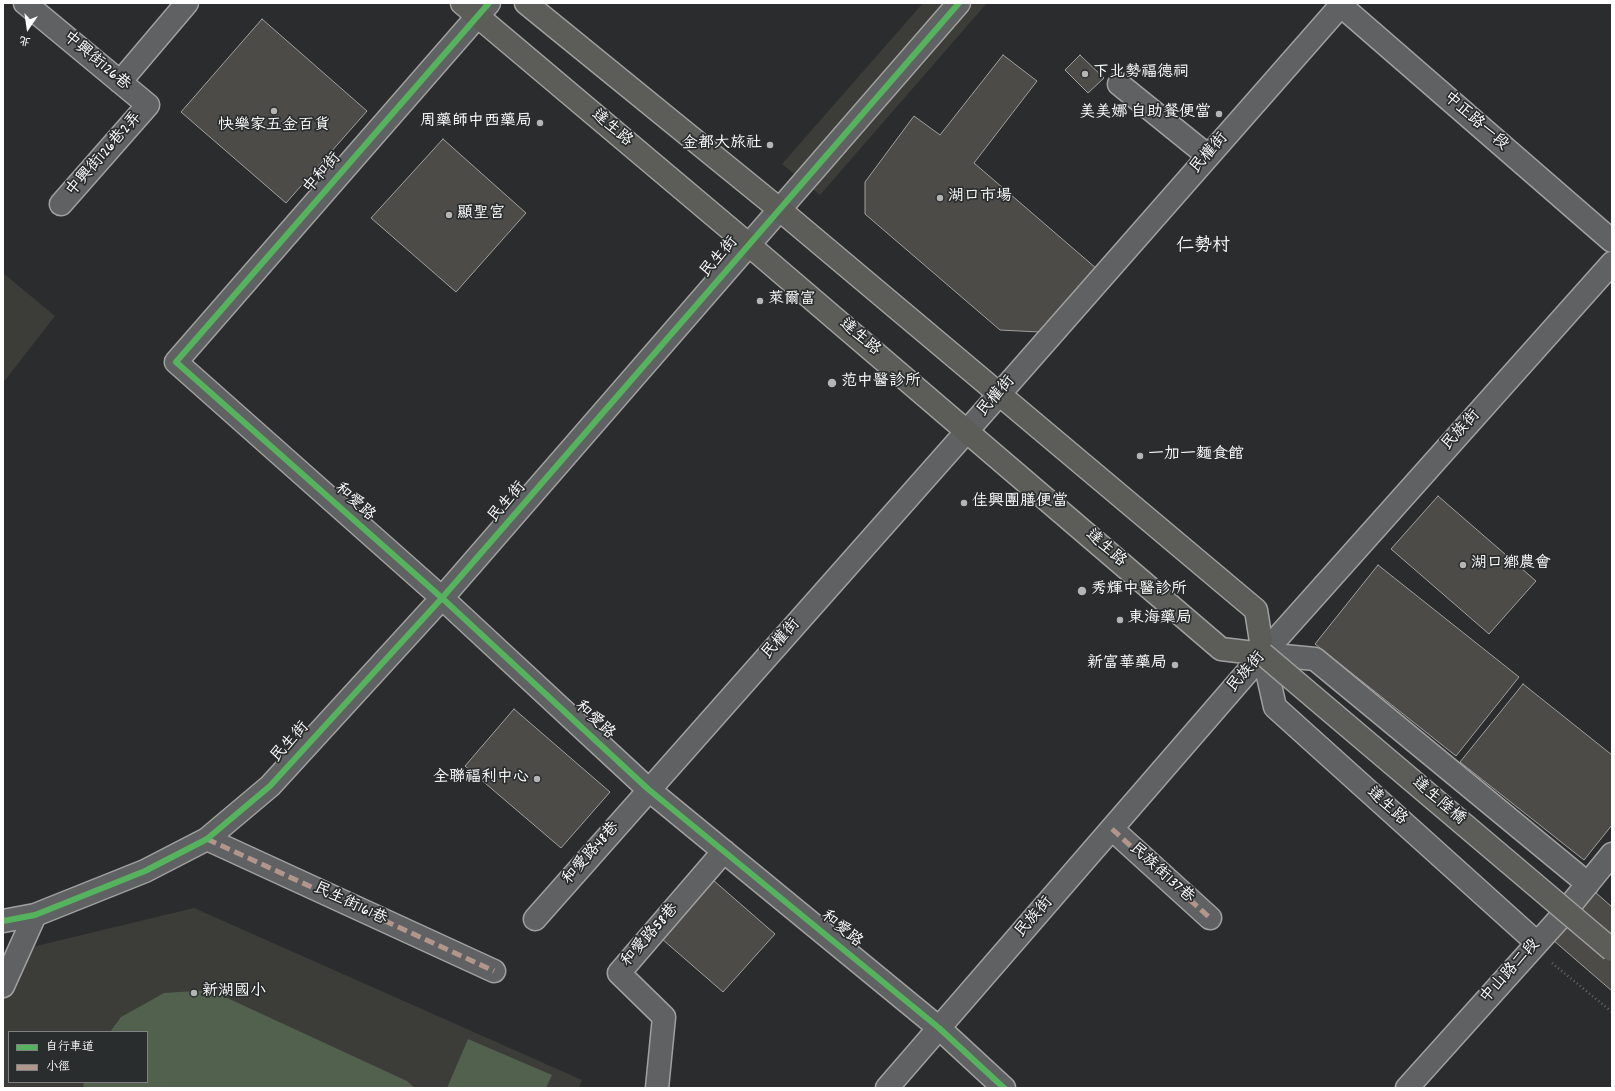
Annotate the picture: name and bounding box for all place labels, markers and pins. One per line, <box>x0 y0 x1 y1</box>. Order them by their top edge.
place label: 下北勢福德祠 <box>1093 64 1189 84</box>
marker: 下北勢福德祠 <box>1080 69 1090 79</box>
place label: 美美娜 自助餐便當 <box>1079 104 1211 124</box>
marker: 快樂家五金百貨 <box>269 106 279 116</box>
marker: 美美娜 自助餐便當 <box>1214 109 1224 119</box>
place label: 周藥師中西藥局 <box>420 113 532 133</box>
place label: 快樂家五金百貨 <box>218 117 330 137</box>
marker: 周藥師中西藥局 <box>535 118 545 128</box>
place label: 金都大旅社 <box>682 135 762 155</box>
marker: 金都大旅社 <box>765 140 775 150</box>
place label: 湖口市場 <box>948 188 1012 208</box>
marker: 湖口市場 <box>935 193 945 203</box>
place label: 顯聖宮 <box>457 205 505 225</box>
marker: 顯聖宮 <box>444 210 454 220</box>
place label: 萊爾富 <box>768 291 816 311</box>
marker: 萊爾富 <box>755 296 765 306</box>
place label: 范中醫診所 <box>841 373 921 393</box>
marker: 范中醫診所 <box>826 377 838 389</box>
place label: 一加一麵食館 <box>1148 446 1244 466</box>
marker: 一加一麵食館 <box>1135 451 1145 461</box>
place label: 佳興團膳便當 <box>972 493 1068 513</box>
marker: 佳興團膳便當 <box>959 498 969 508</box>
place label: 湖口鄉農會 <box>1471 555 1551 575</box>
marker: 湖口鄉農會 <box>1458 560 1468 570</box>
place label: 秀輝中醫診所 <box>1091 581 1187 601</box>
marker: 秀輝中醫診所 <box>1076 585 1088 597</box>
place label: 東海藥局 <box>1128 610 1192 630</box>
marker: 東海藥局 <box>1115 615 1125 625</box>
place label: 新富華藥局 <box>1087 655 1167 675</box>
marker: 新富華藥局 <box>1170 660 1180 670</box>
place label: 全聯福利中心 <box>433 769 529 789</box>
marker: 全聯福利中心 <box>532 774 542 784</box>
place label: 新湖國小 <box>202 983 266 1003</box>
marker: 新湖國小 <box>189 988 199 998</box>

